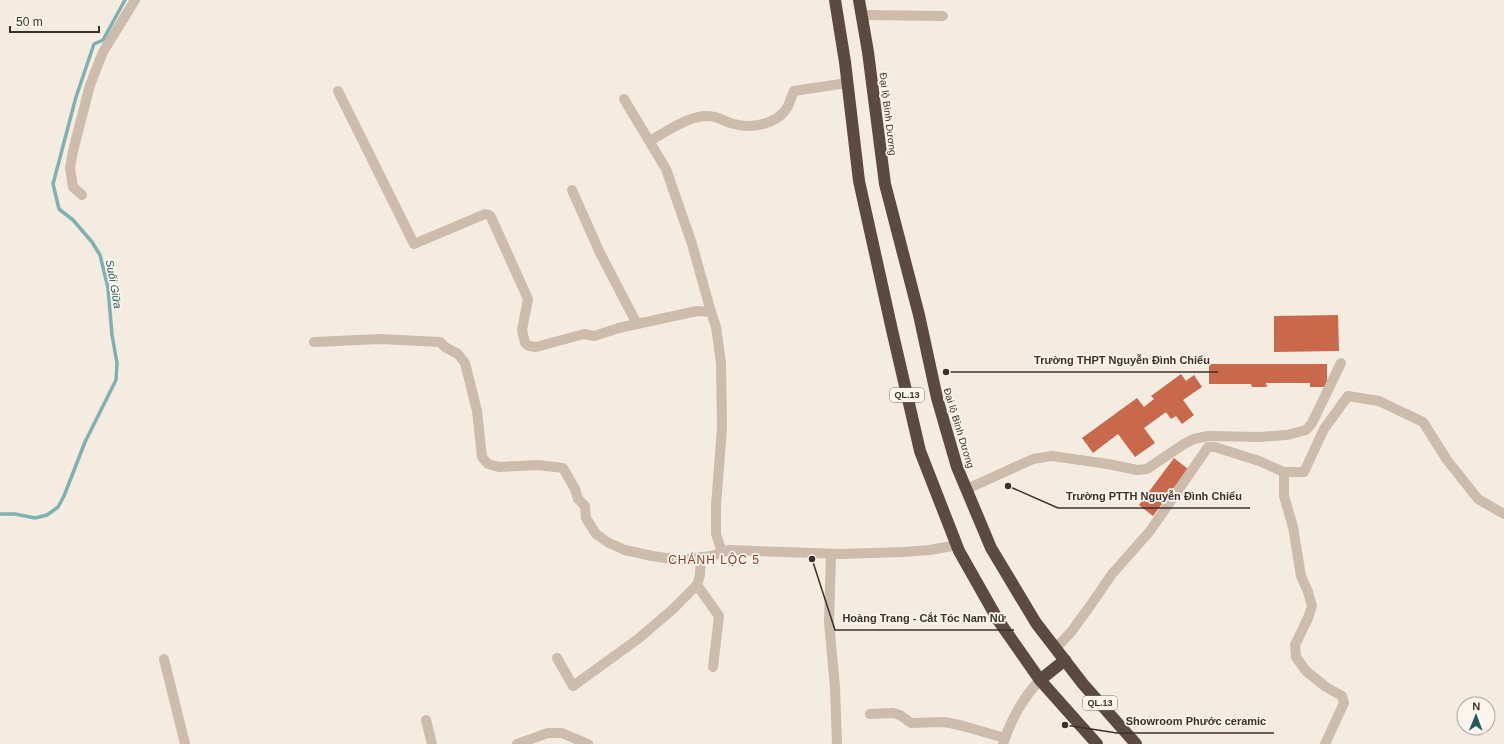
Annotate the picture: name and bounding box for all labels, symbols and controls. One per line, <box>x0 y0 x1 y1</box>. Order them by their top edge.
scale bar <box>10 8 99 34</box>
text: 50 m <box>16 15 43 29</box>
street label: Đại lộ Bình Dương <box>877 72 899 156</box>
water label: Suối Giữa <box>104 259 124 309</box>
callout: Trường THPT Nguyễn Đình Chiểu <box>1026 349 1218 372</box>
text: Trường THPT Nguyễn Đình Chiểu <box>1034 354 1210 366</box>
street label: Đại lộ Bình Dương <box>942 387 976 469</box>
road number: QL.13 <box>890 388 924 402</box>
callout: Trường PTTH Nguyễn Đình Chiểu <box>1058 485 1250 508</box>
text: Trường PTTH Nguyễn Đình Chiểu <box>1066 490 1242 502</box>
district label: CHÁNH LỘC 5 <box>668 552 760 567</box>
callout: Hoàng Trang - Cắt Tóc Nam Nữ <box>835 607 1014 630</box>
text: Hoàng Trang - Cắt Tóc Nam Nữ <box>842 612 1006 624</box>
road number: QL.13 <box>1083 696 1117 710</box>
north arrow <box>1456 696 1496 736</box>
text: N <box>1472 700 1480 712</box>
callout: Showroom Phước ceramic <box>1117 710 1274 733</box>
text: Showroom Phước ceramic <box>1126 715 1266 727</box>

